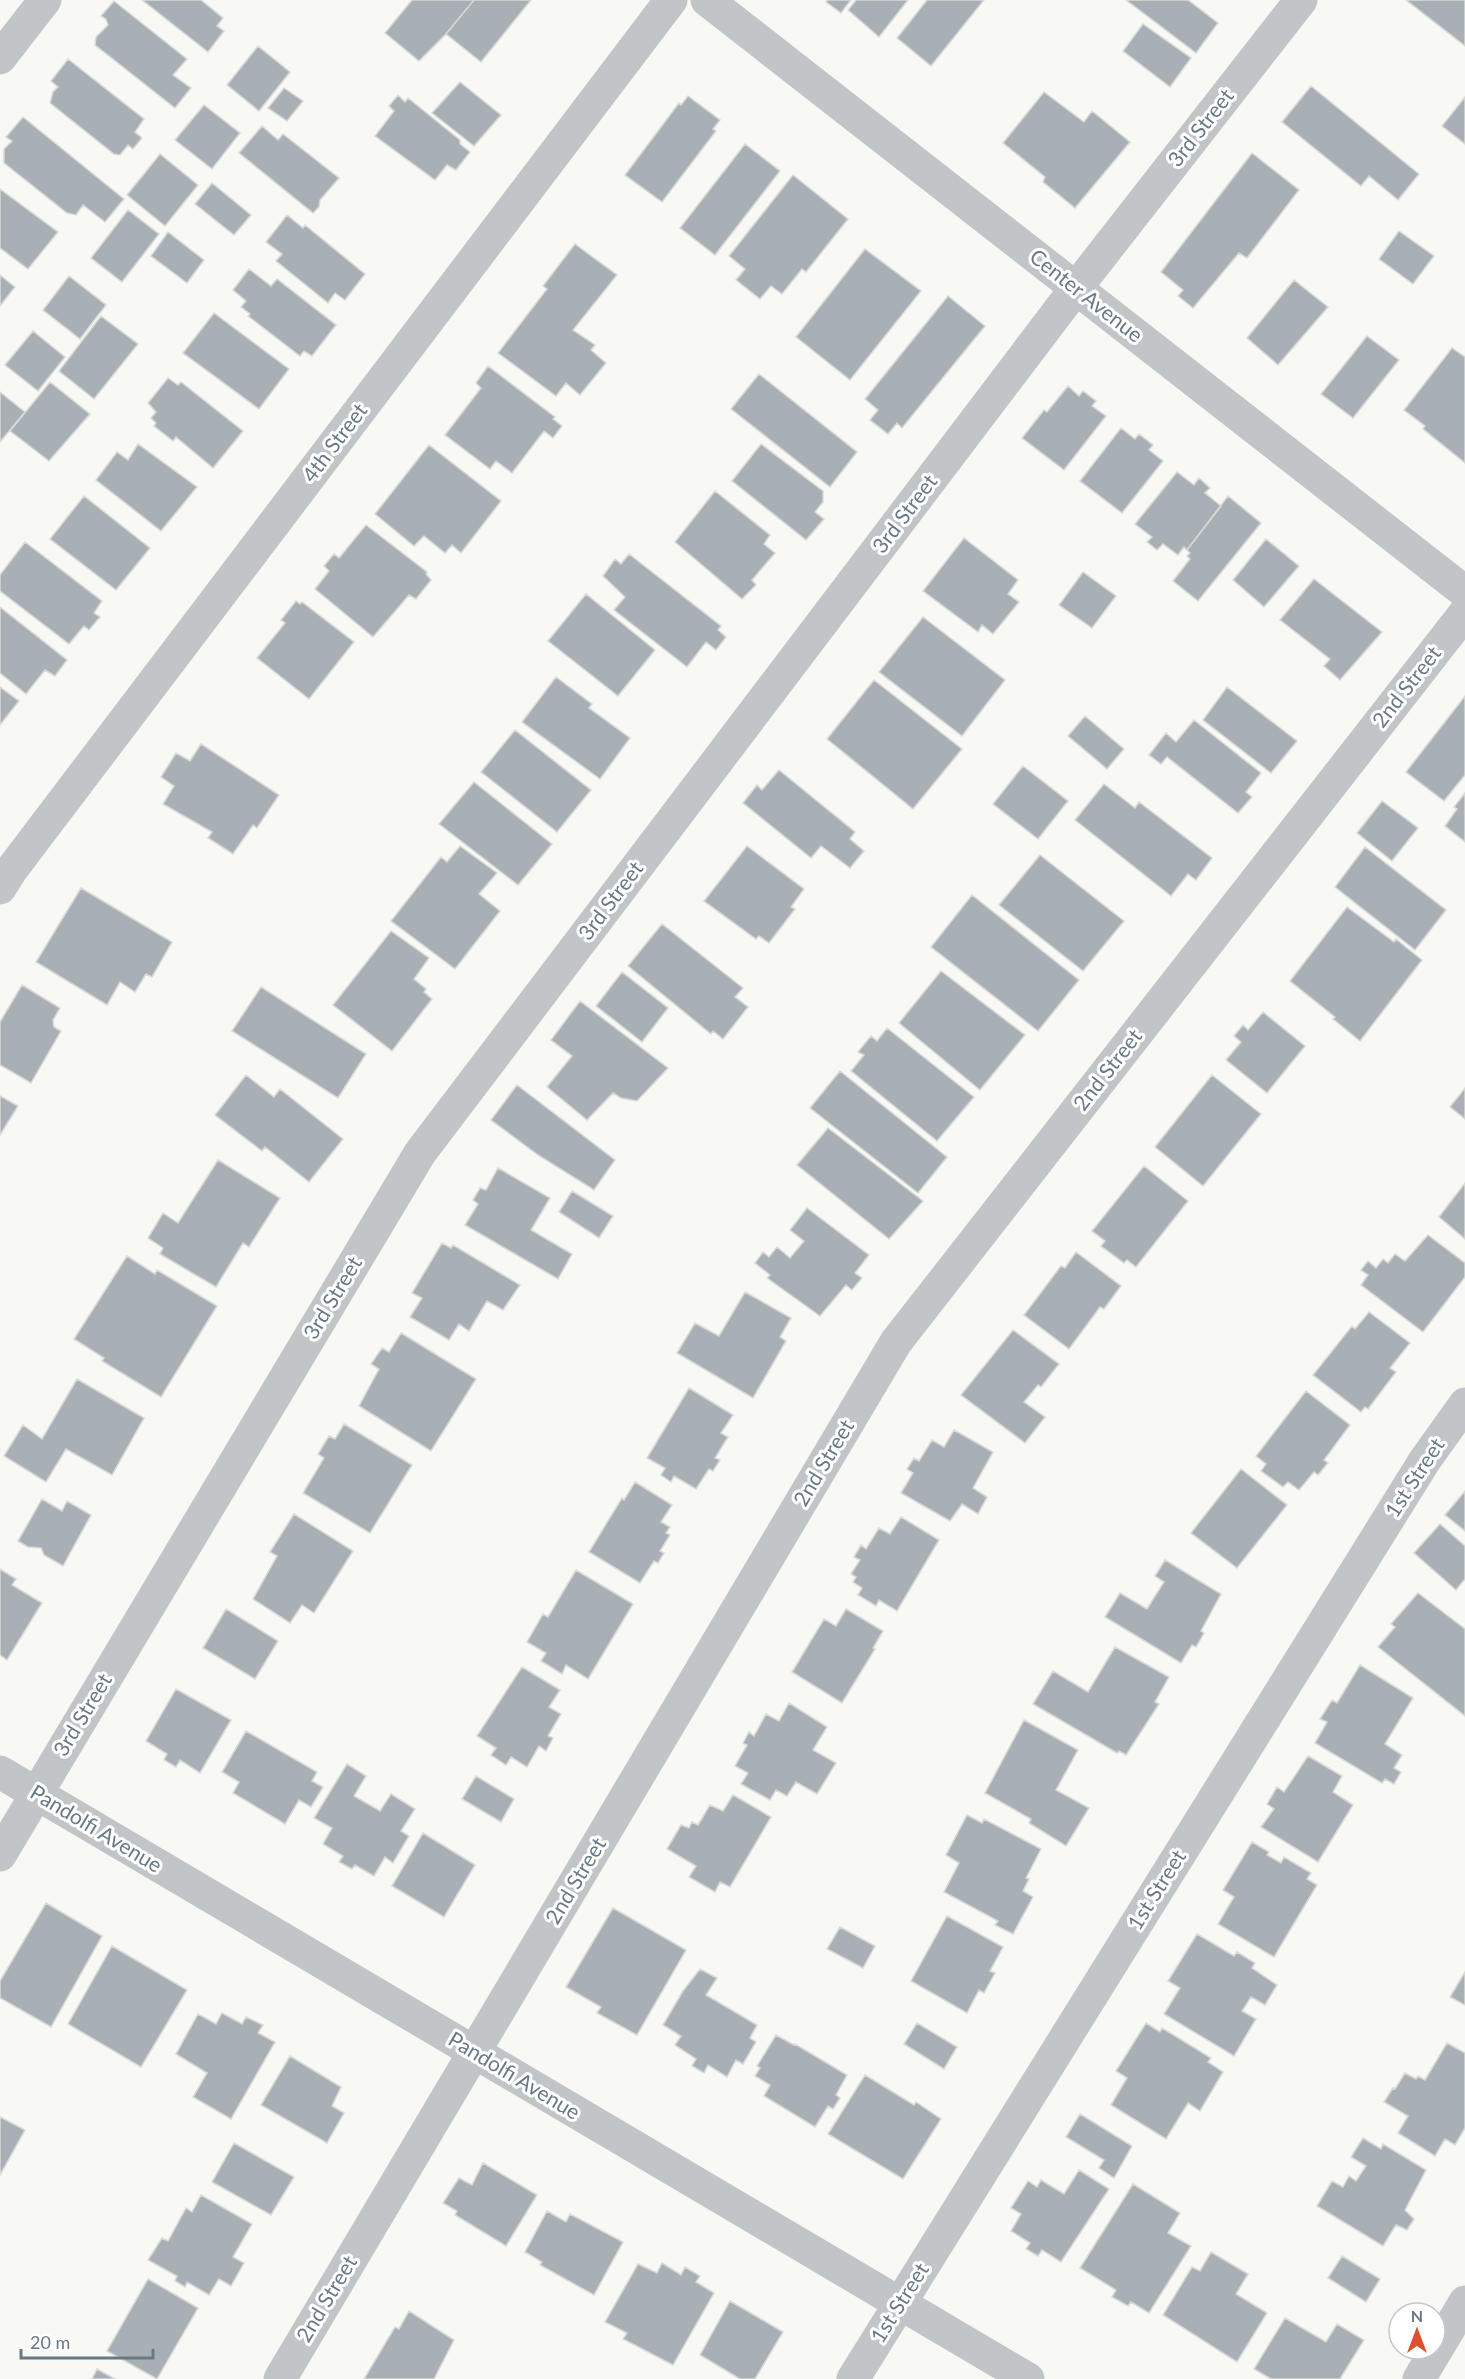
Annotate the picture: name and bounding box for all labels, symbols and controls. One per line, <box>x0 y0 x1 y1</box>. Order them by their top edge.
street label: 3rd Street <box>1162 83 1238 171</box>
street label: Center Avenue <box>1025 243 1148 347</box>
street label: 4th Street <box>296 397 372 486</box>
street label: 3rd Street <box>866 469 942 557</box>
street label: 2nd Street <box>1366 640 1446 732</box>
street label: 3rd Street <box>572 856 648 944</box>
street label: 2nd Street <box>1067 1023 1147 1115</box>
street label: 3rd Street <box>297 1251 366 1343</box>
street label: 2nd Street <box>787 1414 858 1510</box>
street label: 1st Street <box>1379 1432 1449 1522</box>
street label: 3rd Street <box>47 1668 116 1760</box>
street label: Pandolfi Avenue <box>26 1779 167 1877</box>
street label: 2nd Street <box>539 1832 610 1928</box>
street label: 1st Street <box>1121 1844 1190 1934</box>
street label: Pandolfi Avenue <box>444 2026 585 2124</box>
street label: 2nd Street <box>290 2250 361 2346</box>
street label: 1st Street <box>864 2257 933 2347</box>
north arrow <box>1387 2301 1447 2361</box>
text: N <box>1411 2306 1423 2325</box>
scale bar <box>21 2322 153 2360</box>
text: 20 m <box>30 2331 70 2353</box>

